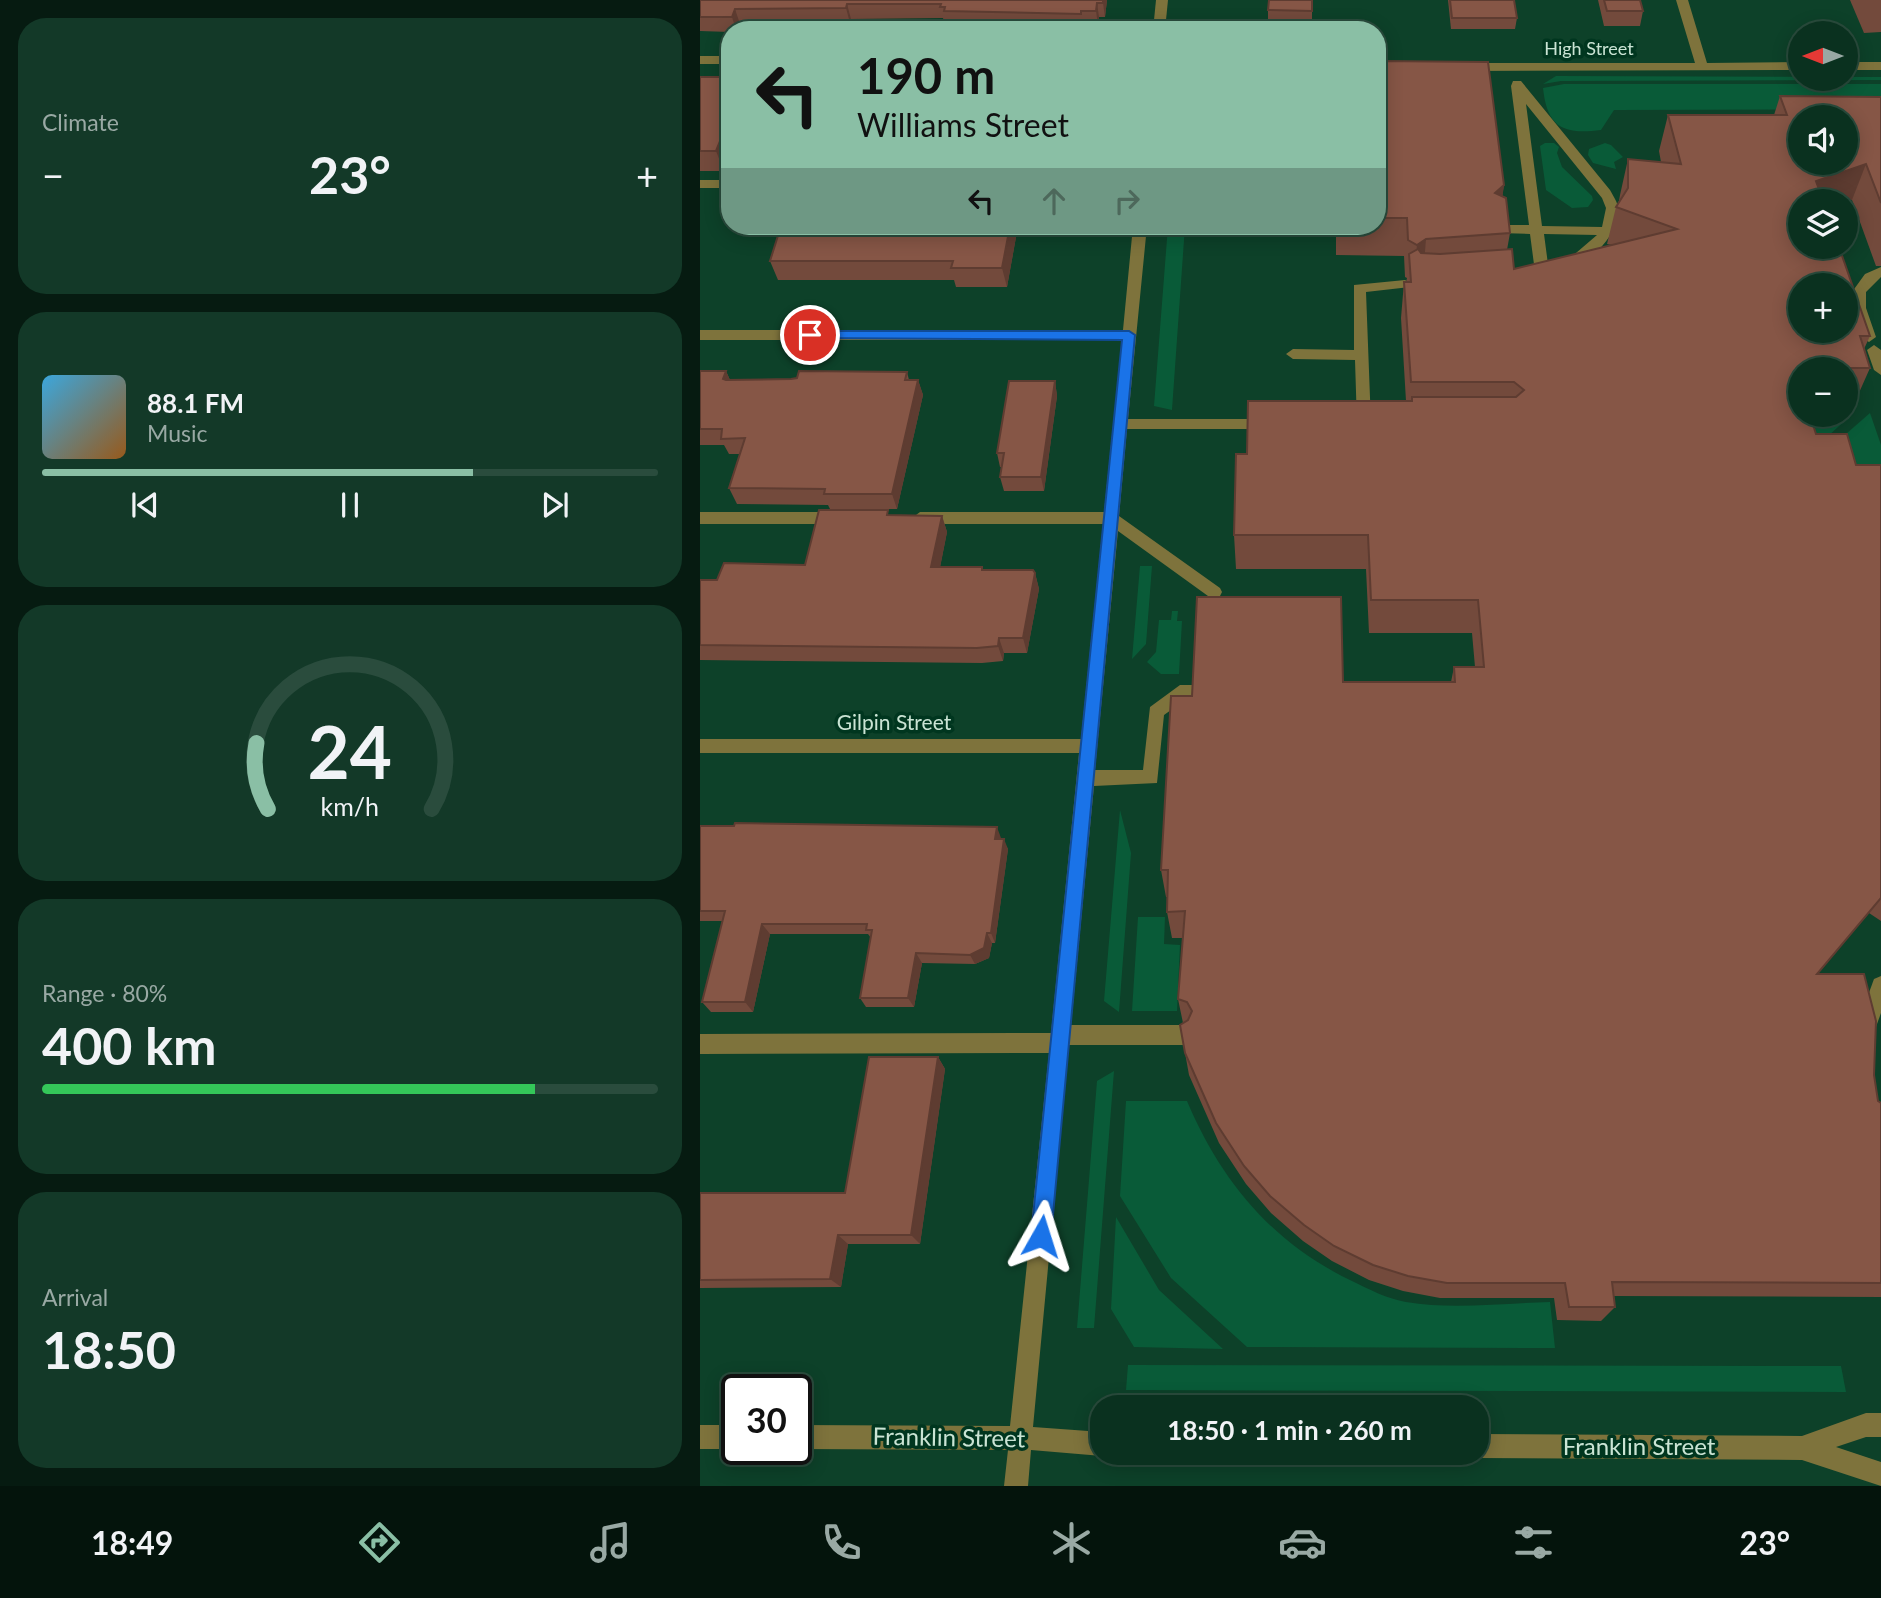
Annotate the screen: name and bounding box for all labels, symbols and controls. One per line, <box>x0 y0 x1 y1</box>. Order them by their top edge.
north arrow <box>1788 21 1858 91</box>
map controls <box>1788 21 1858 427</box>
street label: High Street <box>1544 37 1634 59</box>
text: 190 m <box>857 46 995 104</box>
icon: left <box>742 49 833 140</box>
text: Williams Street <box>857 105 1069 144</box>
button: sound <box>1788 105 1858 175</box>
text: Climate <box>42 108 119 136</box>
text: 23° <box>309 143 391 205</box>
text: − <box>42 152 64 198</box>
text: + <box>636 152 658 198</box>
icon: left <box>962 182 1000 220</box>
icon: ahead <box>1035 182 1073 220</box>
icon: right <box>1108 182 1146 220</box>
button: layers <box>1788 189 1858 259</box>
button: + <box>1788 273 1858 343</box>
pin <box>780 305 840 365</box>
icon: arrive <box>791 316 829 354</box>
button: − <box>1788 357 1858 427</box>
text: 88.1 FM <box>147 387 244 419</box>
text: Music <box>147 419 207 447</box>
icon: previous <box>126 486 164 524</box>
icon: pause <box>331 486 369 524</box>
icon: next <box>536 486 574 524</box>
text: 24 <box>308 707 392 795</box>
street label: Gilpin Street <box>837 709 952 734</box>
text: km/h <box>321 791 379 821</box>
text: Range · 80% <box>42 979 167 1007</box>
text: 400 km <box>42 1014 216 1076</box>
position arrow <box>1004 1199 1078 1273</box>
text: Arrival <box>42 1283 108 1311</box>
text: 18:50 <box>42 1318 176 1380</box>
speed limit sign: 30 <box>721 1374 812 1465</box>
text: 18:50 · 1 min · 260 m <box>1167 1414 1412 1446</box>
street label: Franklin Street <box>872 1421 1026 1452</box>
street label: Franklin Street <box>1563 1431 1716 1460</box>
icon: directions <box>355 1518 404 1567</box>
icon: music <box>586 1518 635 1567</box>
icon: phone <box>817 1518 866 1567</box>
icon: climate <box>1047 1518 1096 1567</box>
icon: car <box>1278 1518 1327 1567</box>
icon: filters <box>1509 1518 1558 1567</box>
text: 18:49 <box>91 1523 173 1562</box>
text: 23° <box>1740 1523 1790 1562</box>

